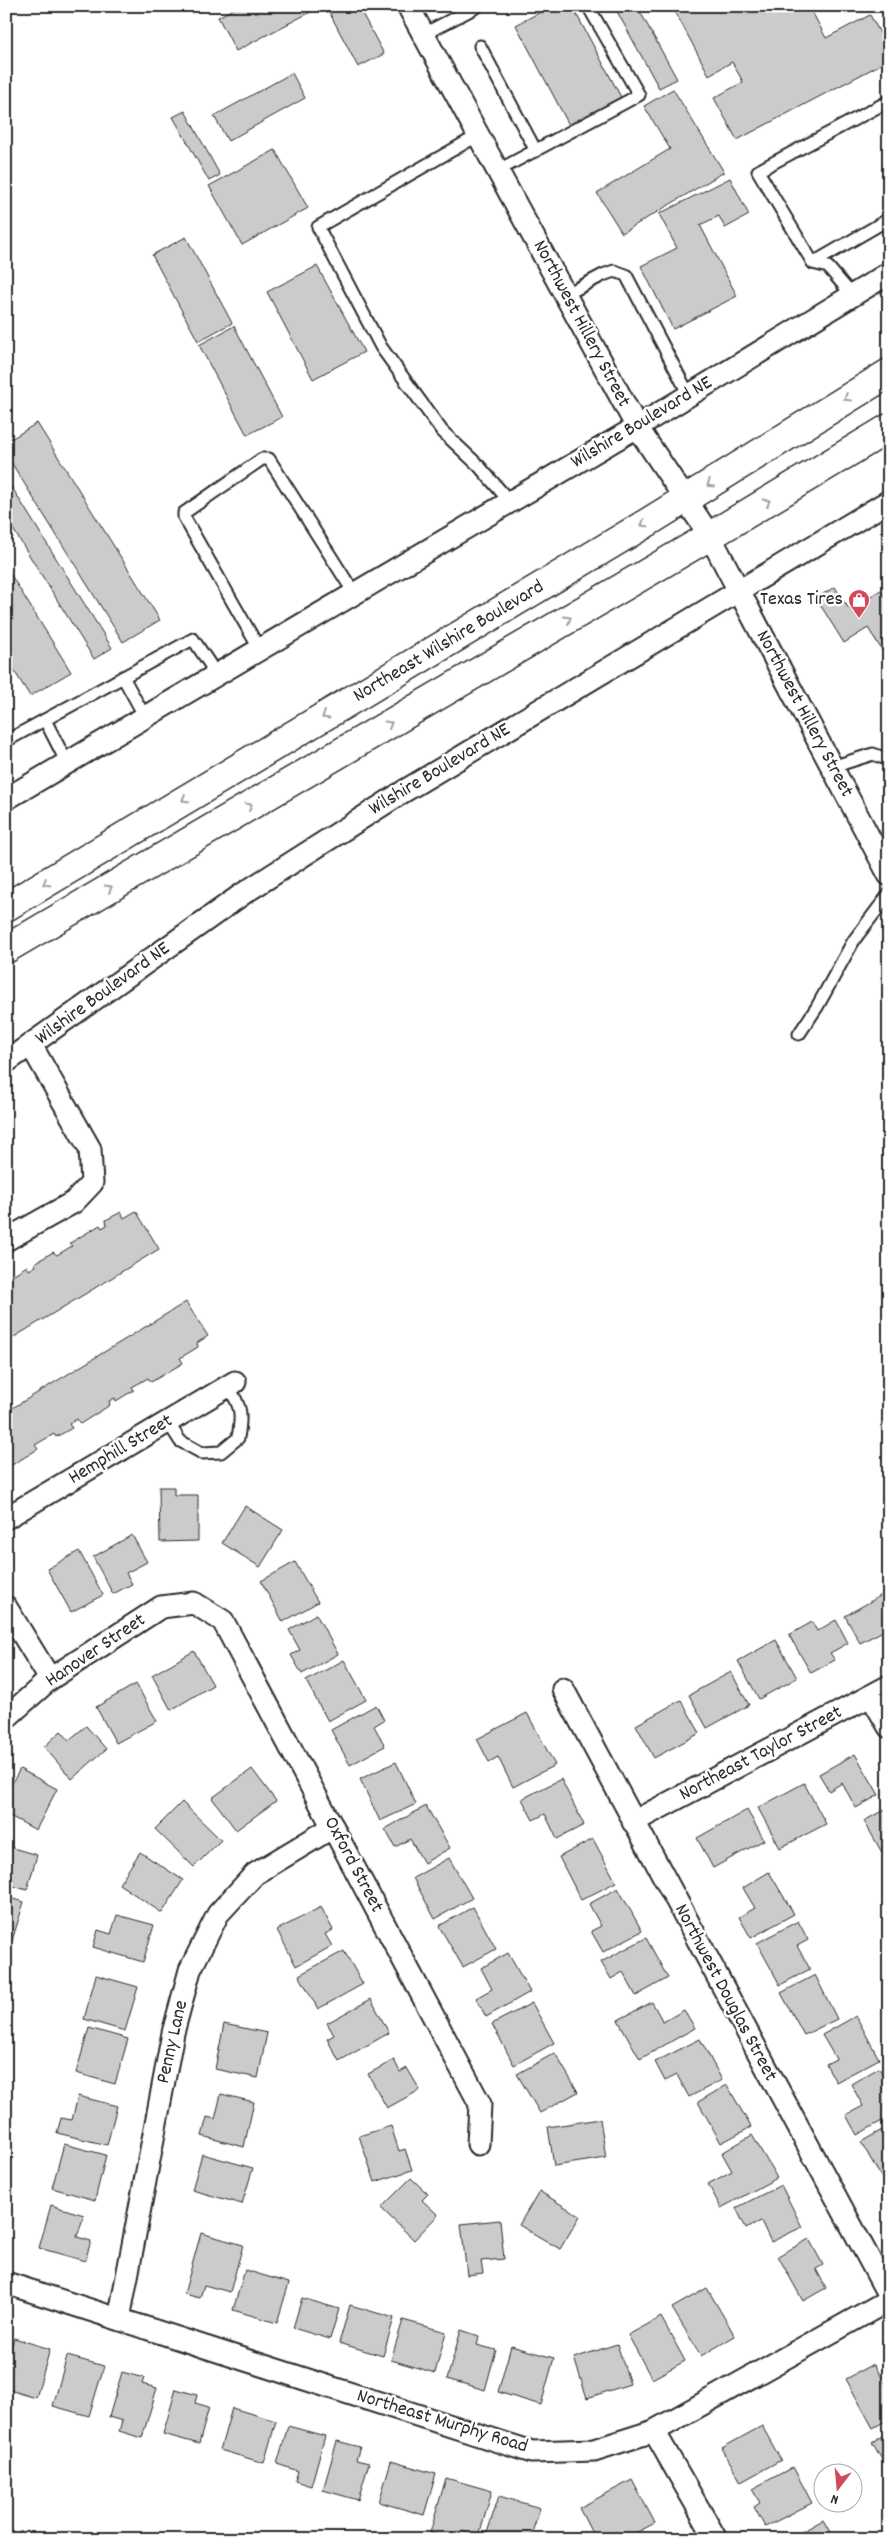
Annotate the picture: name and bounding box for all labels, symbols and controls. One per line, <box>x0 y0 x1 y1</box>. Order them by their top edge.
street label: Northwest Hillery Street <box>525 235 637 413</box>
street label: Wilshire Boulevard NE <box>566 370 718 476</box>
one-way arrow <box>844 392 853 402</box>
one-way arrow <box>706 478 715 488</box>
one-way arrow <box>762 498 771 508</box>
one-way arrow <box>641 518 650 528</box>
street label: Northeast Wilshire Boulevard <box>348 574 550 710</box>
place label: Texas Tires <box>760 586 843 614</box>
shop icon: Texas Tires <box>847 588 871 619</box>
one-way arrow <box>563 616 572 626</box>
street label: Northwest Hillery Street <box>748 625 860 803</box>
one-way arrow <box>321 709 330 719</box>
street label: Wilshire Boulevard NE <box>364 717 516 823</box>
one-way arrow <box>384 721 393 731</box>
one-way arrow <box>182 793 191 803</box>
one-way arrow <box>243 803 252 813</box>
one-way arrow <box>42 876 51 886</box>
one-way arrow <box>103 885 112 895</box>
street label: Wilshire Boulevard NE <box>30 935 176 1053</box>
street label: Hemphill Street <box>63 1408 179 1492</box>
street label: Hanover Street <box>40 1607 152 1695</box>
street label: Northeast Taylor Street <box>674 1699 848 1809</box>
street label: Oxford Street <box>316 1812 390 1918</box>
street label: Northwest Douglas Street <box>666 1899 784 2087</box>
street label: Penny Lane <box>150 1997 196 2086</box>
street label: Northeast Murphy Road <box>353 2383 531 2461</box>
north arrow <box>812 2462 862 2512</box>
text: N <box>829 2488 841 2509</box>

